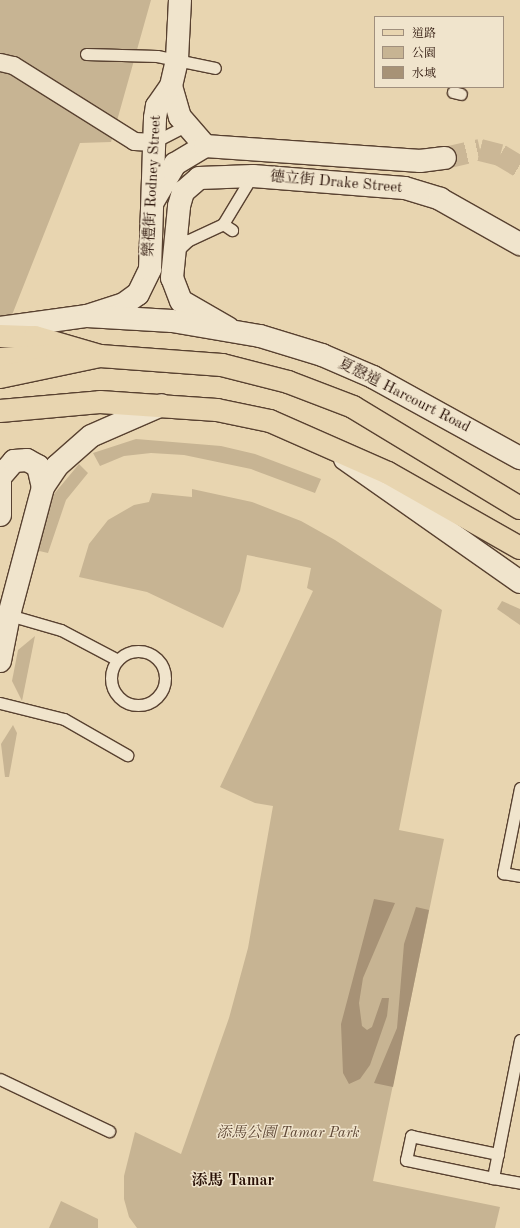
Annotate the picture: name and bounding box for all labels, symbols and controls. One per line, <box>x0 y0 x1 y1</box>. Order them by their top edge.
legend <box>374 16 504 88</box>
text: 道路 <box>412 28 436 40</box>
text: 公園 <box>412 48 436 60</box>
text: 水域 <box>412 68 436 80</box>
street label: 樂禮街 Rodney Street <box>140 115 166 257</box>
street label: 德立街 Drake Street <box>269 168 403 198</box>
street label: 夏慤道 Harcourt Road <box>335 355 473 437</box>
park label: 添馬公園 Tamar Park <box>216 1125 360 1143</box>
district label: 添馬 Tamar <box>191 1171 275 1191</box>

